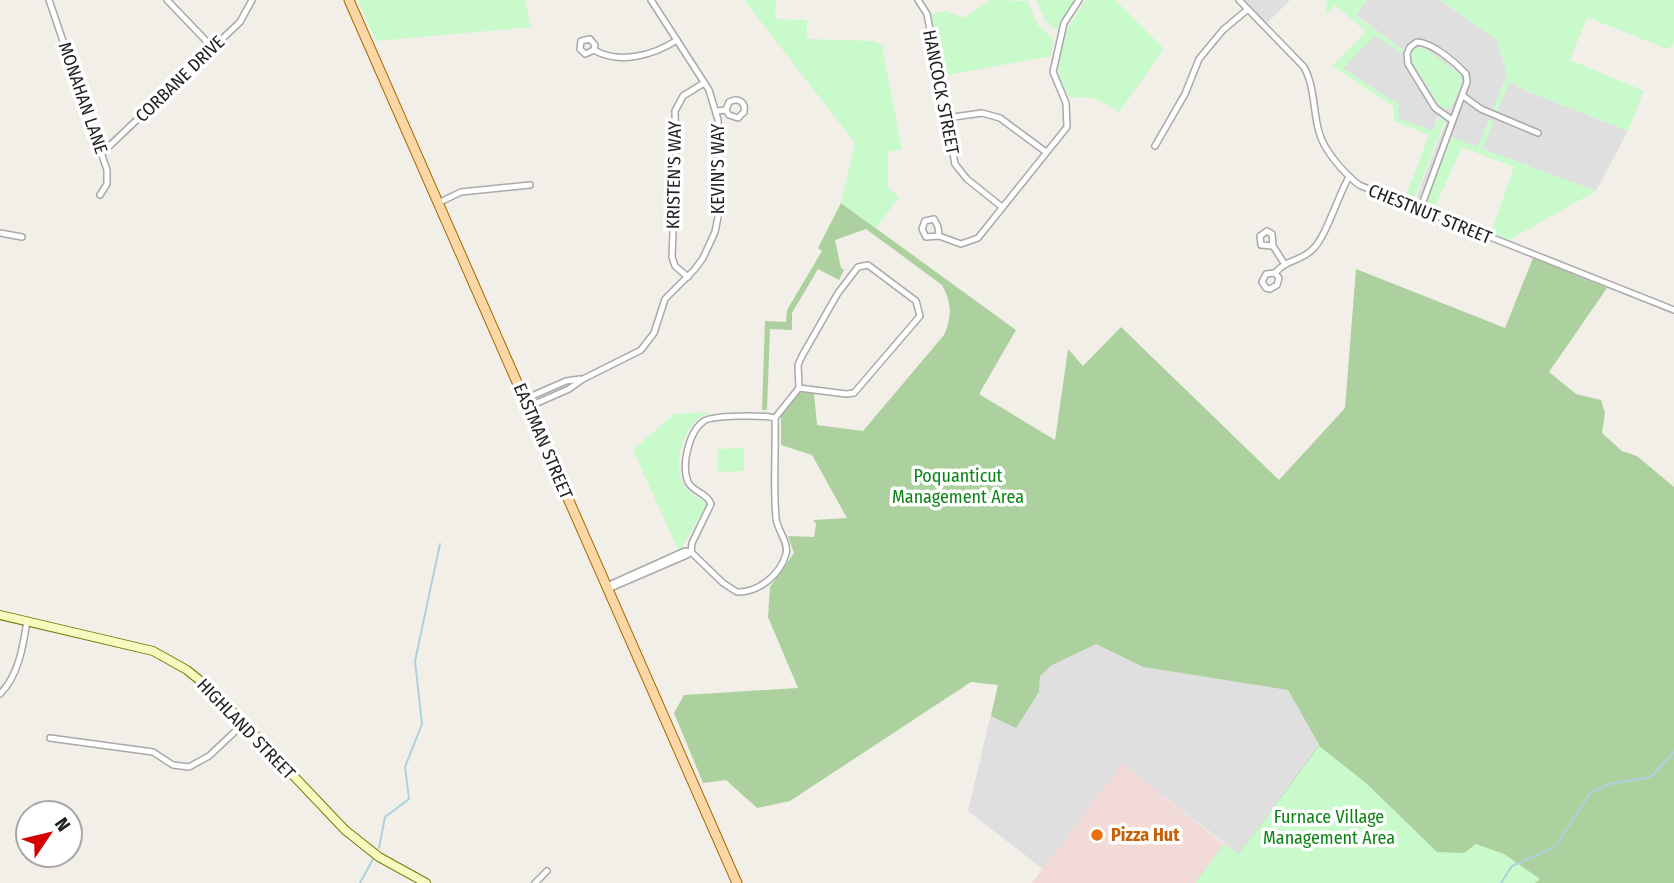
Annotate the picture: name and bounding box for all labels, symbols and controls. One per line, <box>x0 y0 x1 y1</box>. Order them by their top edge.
street label: HANCOCK STREET <box>918 28 964 157</box>
street label: CORBANE DRIVE <box>131 31 229 127</box>
street label: MONAHAN LANE <box>54 39 112 157</box>
street label: KRISTEN'S WAY <box>662 121 686 229</box>
street label: KEVIN'S WAY <box>707 124 729 214</box>
street label: CHESTNUT STREET <box>1365 179 1496 249</box>
street label: EASTMAN STREET <box>509 380 578 503</box>
park label: Poquanticut Management Area <box>892 465 1024 508</box>
street label: HIGHLAND STREET <box>192 674 300 785</box>
north arrow <box>14 799 84 869</box>
park label: Furnace Village Management Area <box>1263 806 1395 849</box>
text: N <box>50 813 75 836</box>
place label: Pizza Hut <box>1111 824 1180 846</box>
marker: Pizza Hut <box>1089 827 1105 843</box>

